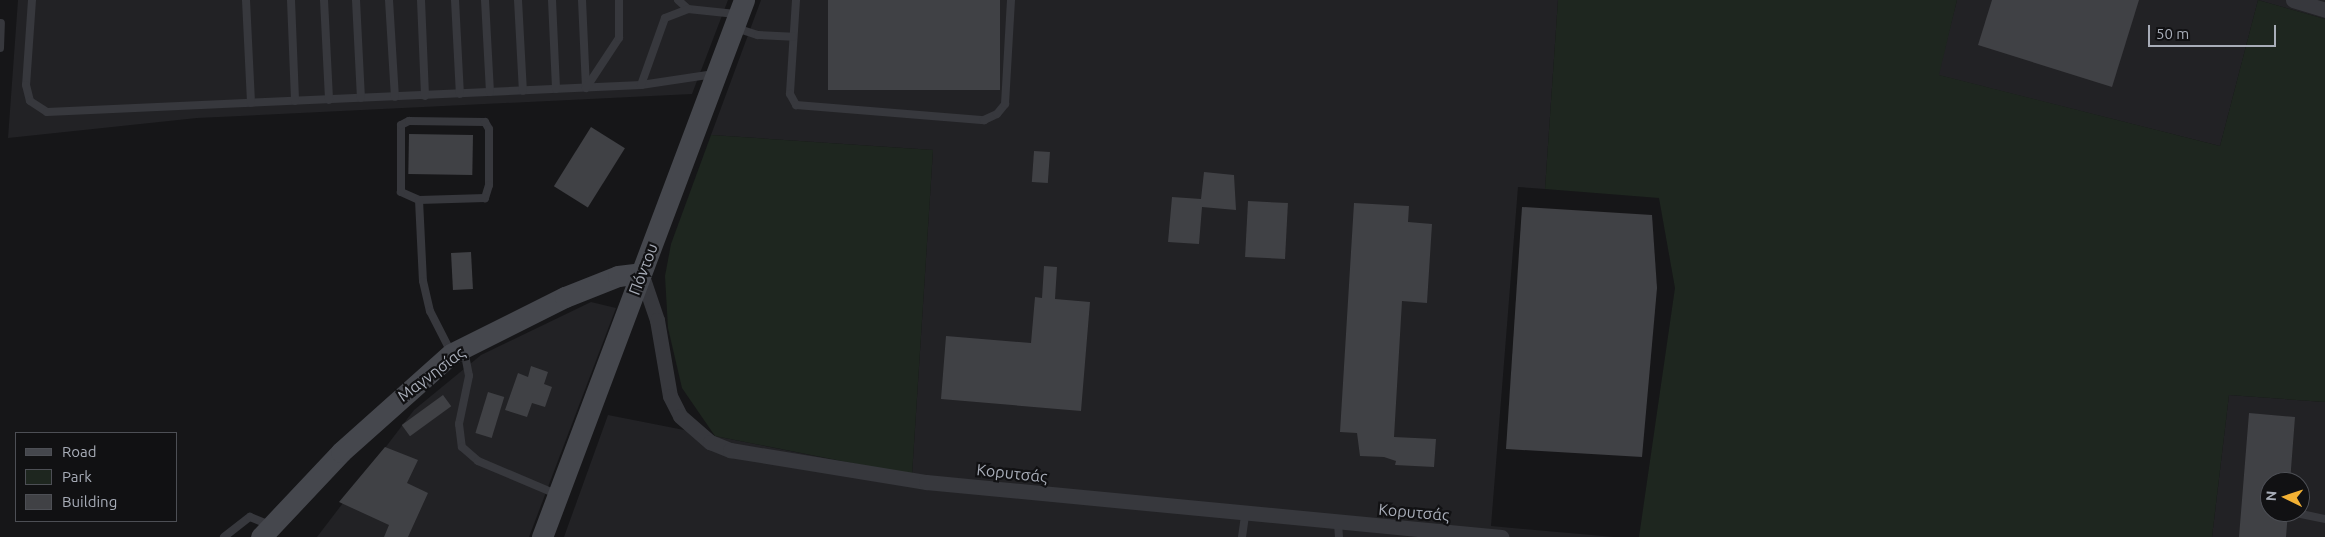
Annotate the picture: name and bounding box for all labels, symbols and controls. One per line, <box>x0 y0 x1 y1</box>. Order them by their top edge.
scale bar <box>2150 15 2278 47</box>
text: 50 m <box>2156 25 2189 42</box>
street label: Πόντου <box>624 240 662 298</box>
street label: Μαγνησίας <box>394 343 468 405</box>
legend <box>15 432 178 522</box>
text: Road <box>62 443 97 460</box>
street label: Κορυτσάς <box>976 460 1048 486</box>
text: Park <box>62 468 92 485</box>
north arrow <box>2260 472 2310 522</box>
text: N <box>2263 490 2279 502</box>
text: Building <box>62 493 117 510</box>
street label: Κορυτσάς <box>1378 499 1450 525</box>

